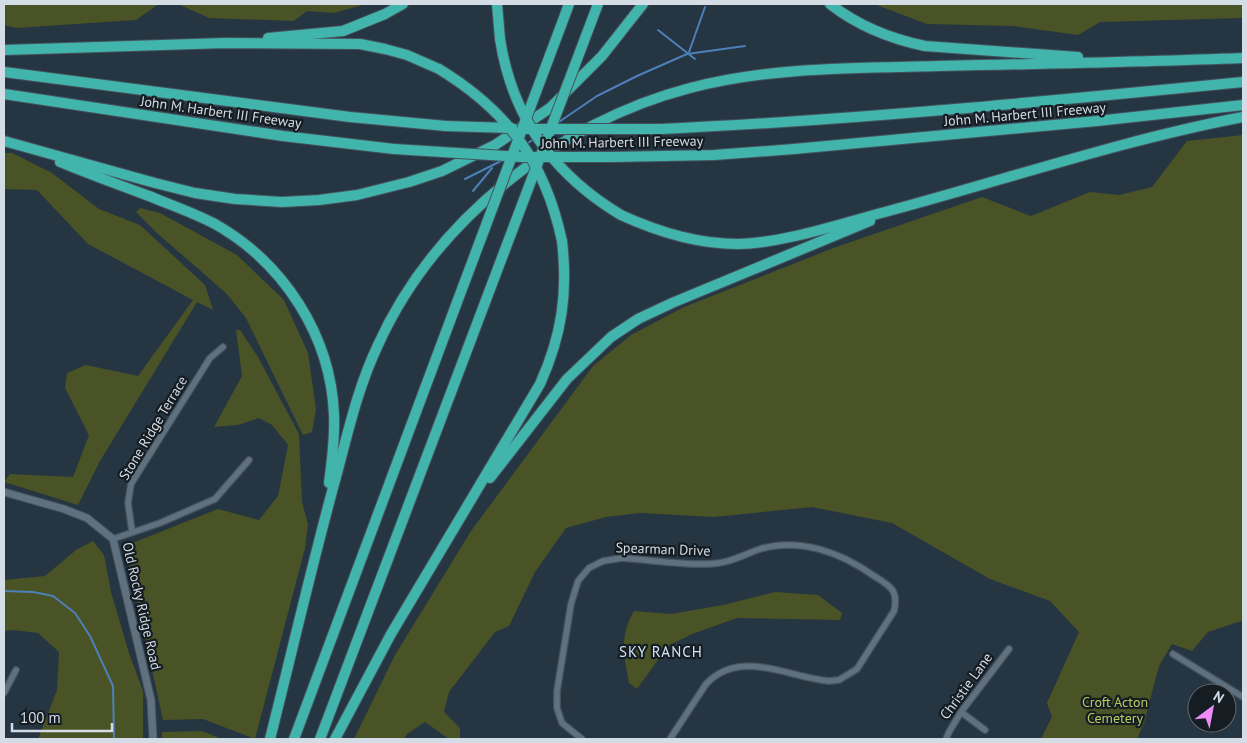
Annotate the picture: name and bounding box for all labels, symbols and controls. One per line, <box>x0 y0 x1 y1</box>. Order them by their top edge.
street label: John M. Harbert III Freeway <box>138 92 303 132</box>
street label: John M. Harbert III Freeway <box>942 98 1107 130</box>
street label: John M. Harbert III Freeway <box>540 132 704 152</box>
street label: Stone Ridge Terrace <box>115 373 191 483</box>
street label: Spearman Drive <box>615 538 711 560</box>
street label: Old Rocky Ridge Road <box>119 540 165 672</box>
district label: SKY RANCH <box>619 642 703 661</box>
street label: Christie Lane <box>936 649 996 723</box>
north arrow <box>1187 683 1237 733</box>
text: N <box>1210 687 1228 707</box>
park label: Croft Acton Cemetery <box>1082 693 1148 727</box>
scale bar <box>12 700 112 732</box>
text: 100 m <box>20 708 61 727</box>

